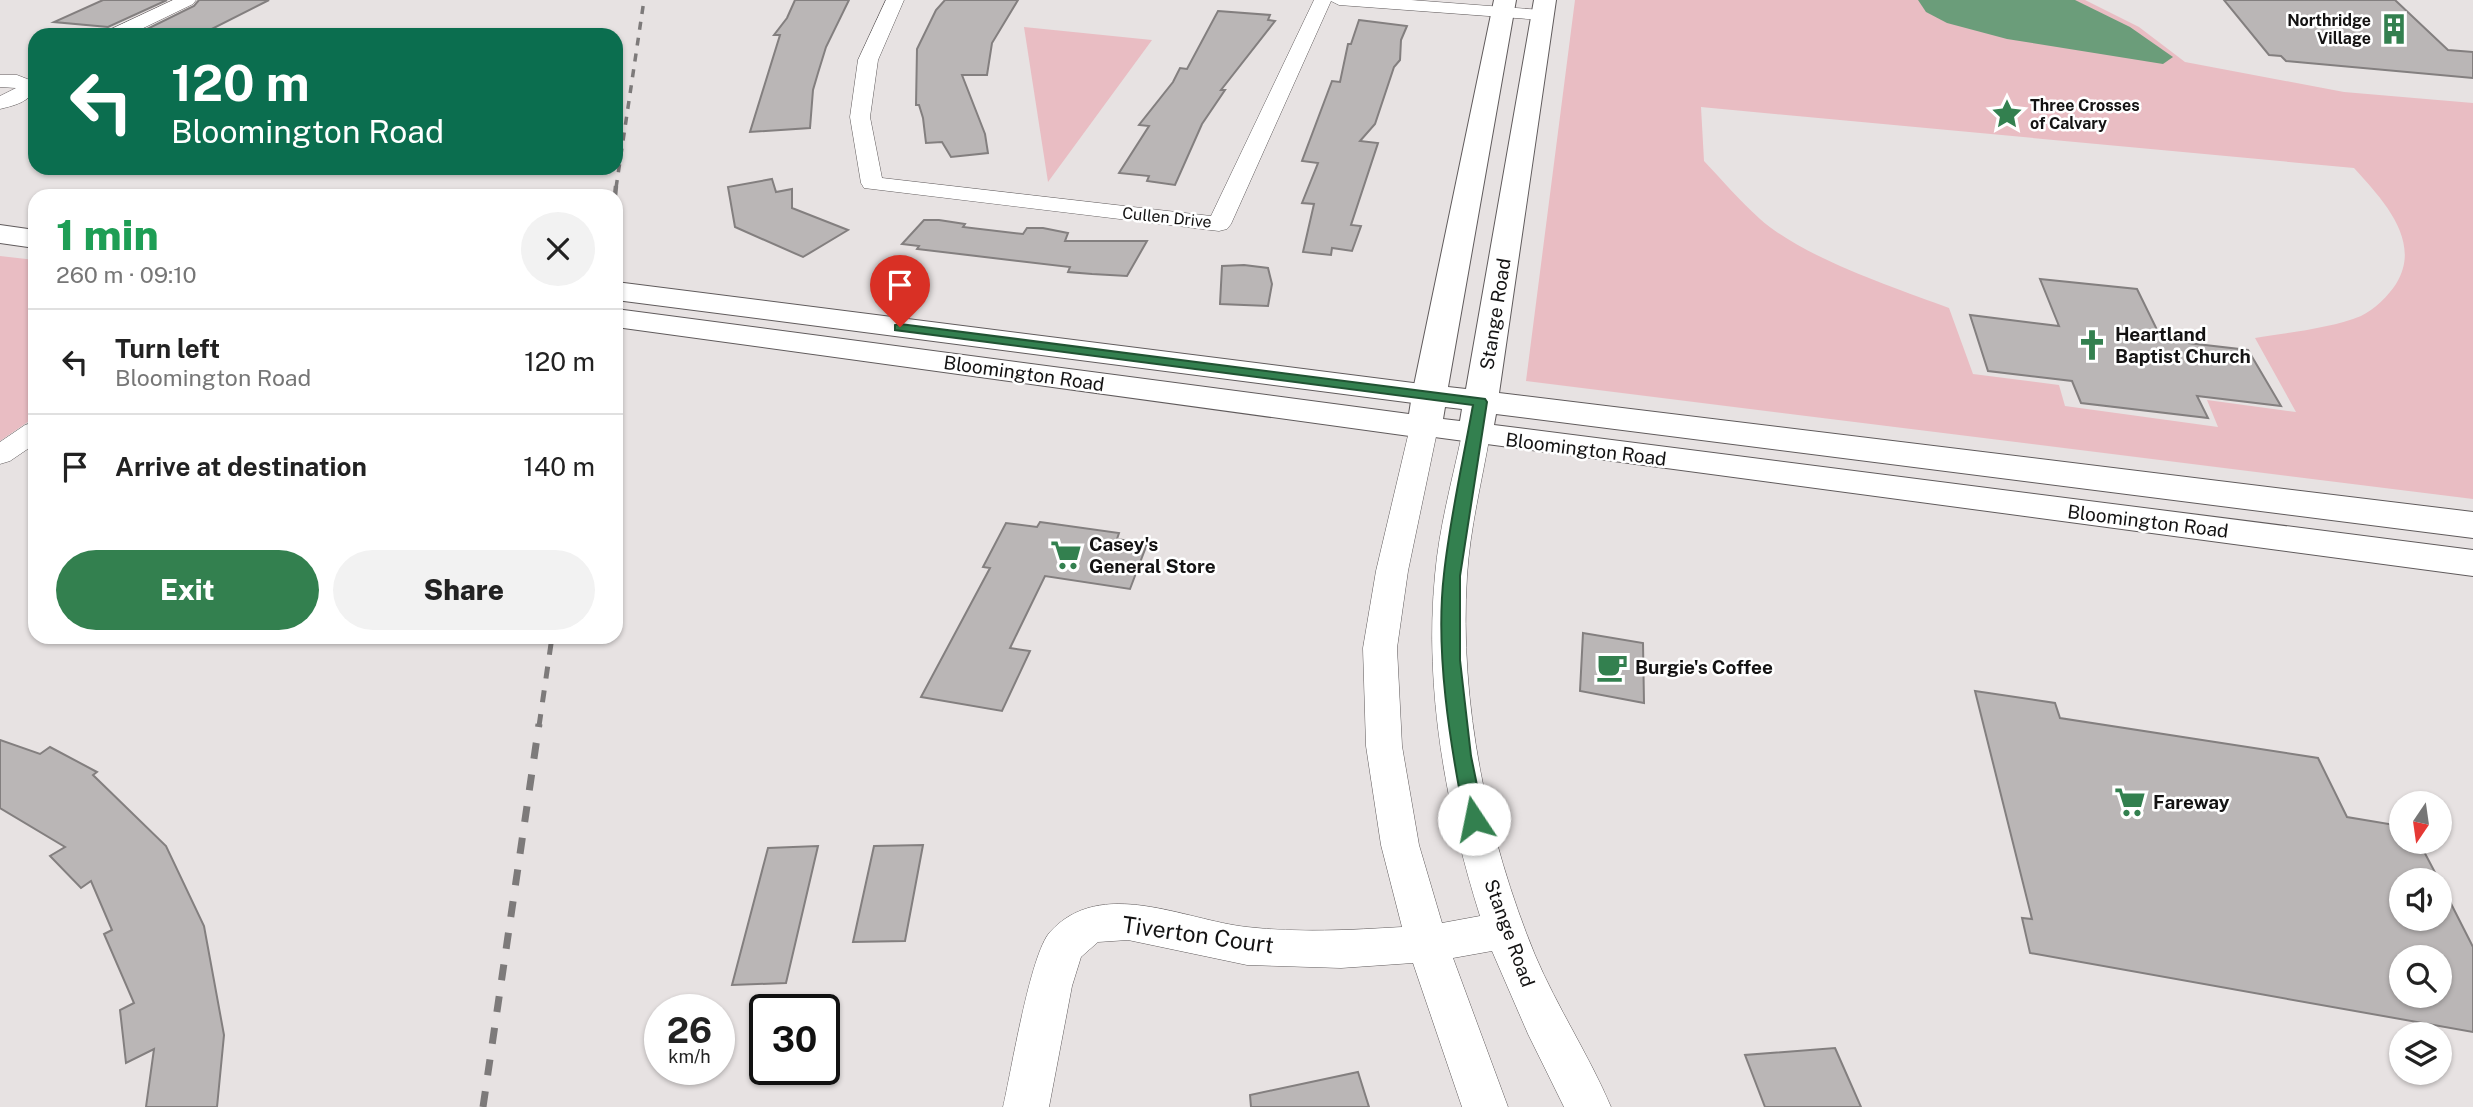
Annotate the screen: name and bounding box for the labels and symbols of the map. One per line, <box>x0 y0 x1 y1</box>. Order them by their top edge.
place label: Northridge Village <box>2287 11 2371 48</box>
building icon: Northridge Village <box>2377 12 2411 46</box>
place label: Three Crosses of Calvary <box>2030 96 2140 133</box>
place icon: Three Crosses of Calvary <box>1990 97 2024 131</box>
street label: Cullen Drive <box>1121 203 1213 232</box>
pin <box>870 255 930 327</box>
street label: Stange Road <box>1475 257 1515 371</box>
place label: Heartland Baptist Church <box>2115 323 2251 367</box>
church icon: Heartland Baptist Church <box>2075 328 2109 362</box>
street label: Bloomington Road <box>942 351 1106 395</box>
street label: Bloomington Road <box>1504 428 1668 470</box>
street label: Bloomington Road <box>2066 500 2230 542</box>
place label: Casey's General Store <box>1089 533 1216 577</box>
supermarket icon: Casey's General Store <box>1049 538 1083 572</box>
cafe icon: Burgie's Coffee <box>1595 650 1629 684</box>
place label: Burgie's Coffee <box>1635 656 1773 678</box>
position arrow <box>1437 782 1511 856</box>
supermarket icon: Fareway <box>2113 785 2147 819</box>
place label: Fareway <box>2153 791 2230 813</box>
north arrow <box>2389 791 2452 854</box>
street label: Stange Road <box>1480 876 1540 990</box>
street label: Tiverton Court <box>1121 911 1276 959</box>
speed limit sign: 30 <box>749 994 840 1085</box>

